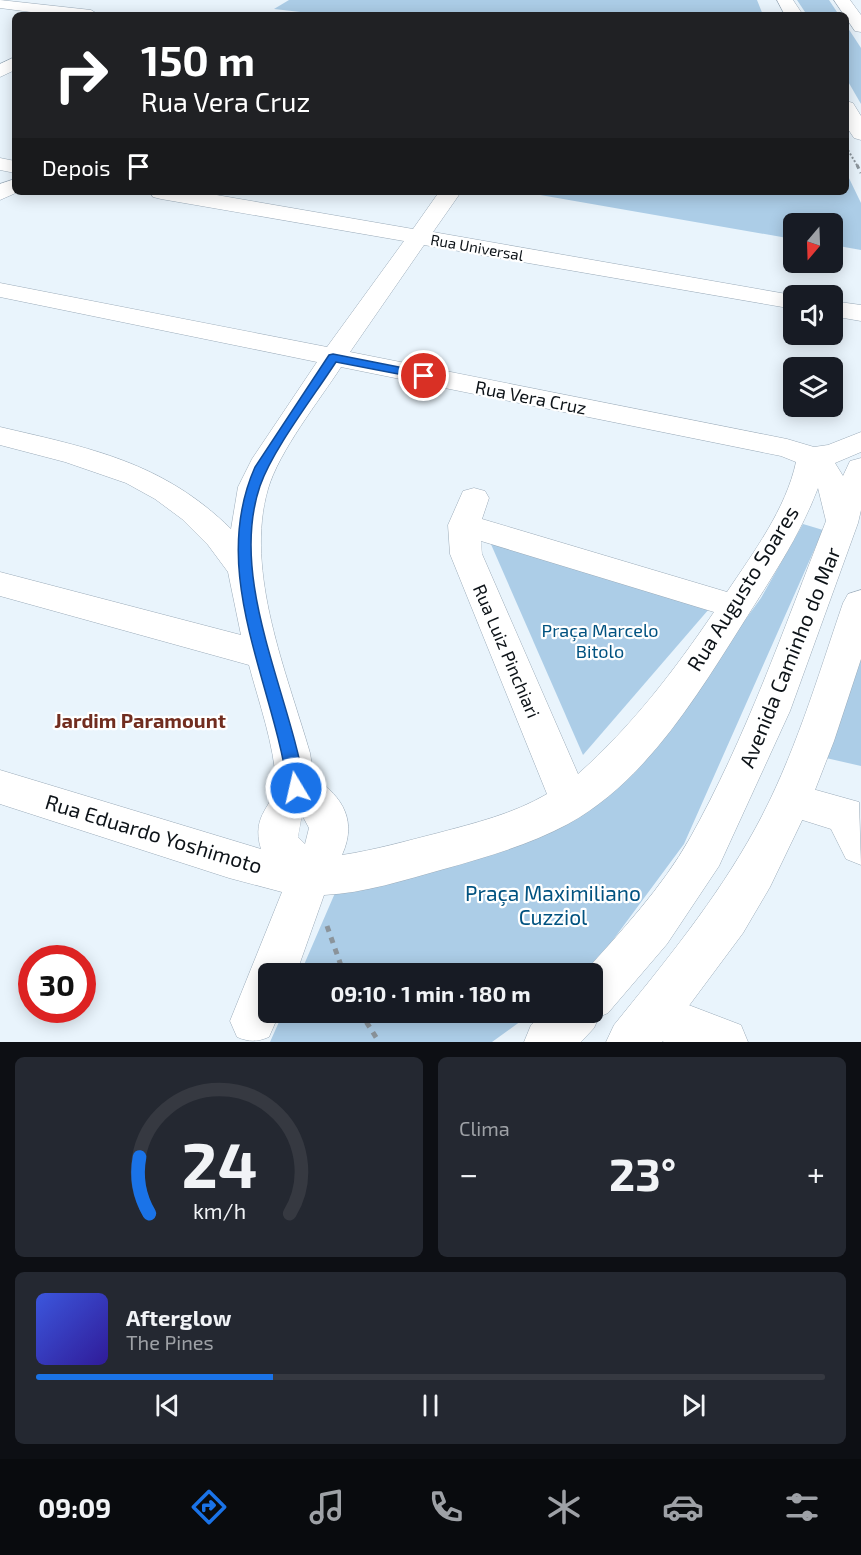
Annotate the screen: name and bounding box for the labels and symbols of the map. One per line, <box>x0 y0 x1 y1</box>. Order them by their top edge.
north arrow <box>783 213 843 273</box>
street label: Rua Universal <box>429 230 525 264</box>
pin <box>398 350 449 401</box>
street label: Rua Vera Cruz <box>474 375 588 419</box>
street label: Rua Augusto Soares <box>681 501 803 675</box>
street label: Avenida Caminho do Mar <box>733 543 845 771</box>
street label: Rua Luiz Pinchiari <box>469 581 545 721</box>
park label: Praça Marcelo Bitolo <box>542 619 658 662</box>
district label: Jardim Paramount <box>54 708 226 732</box>
position arrow <box>264 756 328 820</box>
street label: Rua Eduardo Yoshimoto <box>42 788 266 878</box>
park label: Praça Maximiliano Cuzziol <box>465 880 641 929</box>
speed limit sign: 30 <box>18 945 96 1023</box>

